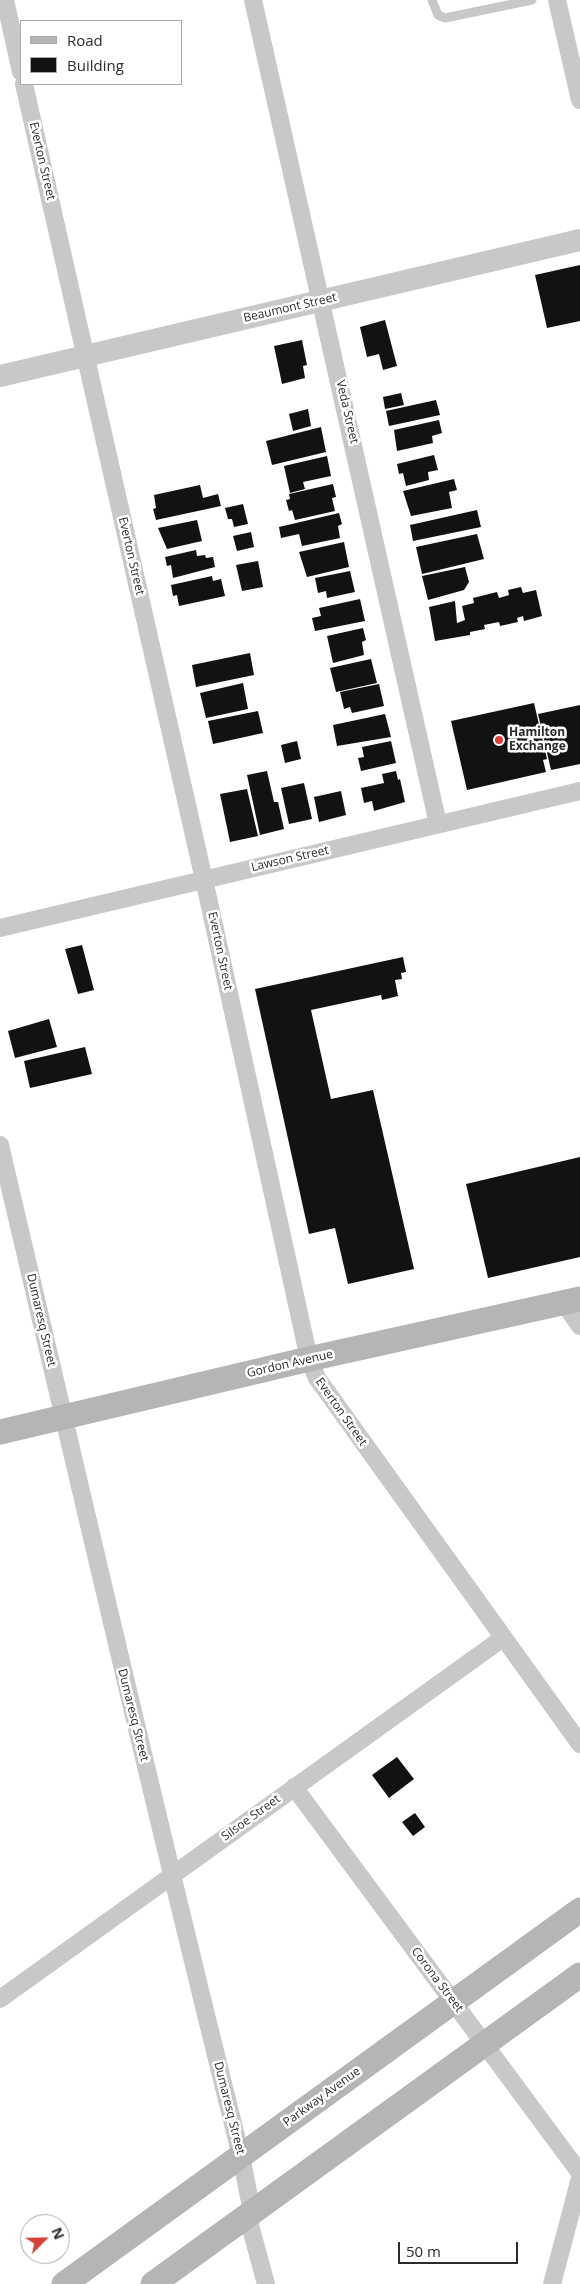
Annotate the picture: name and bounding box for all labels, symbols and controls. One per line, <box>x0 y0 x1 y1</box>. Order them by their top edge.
legend <box>20 20 182 85</box>
text: Road <box>67 30 103 50</box>
text: Building <box>67 55 124 75</box>
street label: Everton Street <box>26 121 58 201</box>
street label: Beaumont Street <box>242 290 338 326</box>
street label: Veda Street <box>333 379 361 445</box>
street label: Everton Street <box>115 516 147 596</box>
place label: Hamilton Exchange <box>509 726 566 754</box>
marker: Hamilton Exchange <box>493 734 505 746</box>
street label: Lawson Street <box>250 843 330 875</box>
street label: Everton Street <box>205 910 235 992</box>
street label: Dumaresq Street <box>23 1272 59 1368</box>
street label: Gordon Avenue <box>246 1347 334 1381</box>
street label: Everton Street <box>312 1375 370 1449</box>
street label: Dumaresq Street <box>115 1667 151 1763</box>
street label: Silsoe Street <box>219 1792 283 1844</box>
street label: Corona Street <box>408 1945 466 2015</box>
street label: Dumaresq Street <box>211 2060 247 2156</box>
street label: Parkway Avenue <box>281 2064 363 2130</box>
north arrow <box>20 2214 70 2264</box>
text: N <box>47 2224 69 2242</box>
scale bar <box>400 2232 520 2264</box>
text: 50 m <box>406 2241 441 2261</box>

